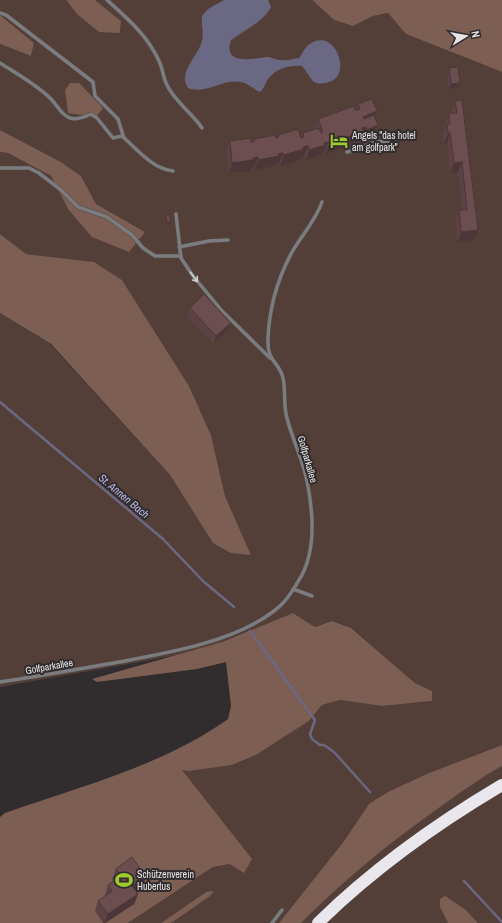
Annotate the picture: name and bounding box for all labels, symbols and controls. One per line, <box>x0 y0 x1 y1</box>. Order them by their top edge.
north arrow <box>446 16 486 56</box>
text: N <box>468 30 483 39</box>
place label: Angels "das hotel am golfpark" <box>351 129 416 154</box>
hotel icon: Angels "das hotel am golfpark" <box>329 131 349 151</box>
one-way arrow <box>190 271 198 282</box>
street label: Golfparkallee <box>295 434 321 485</box>
water label: St. Annen Bach <box>96 471 152 521</box>
street label: Golfparkallee <box>24 656 74 677</box>
place label: Schützenverein Hubertus <box>137 868 194 893</box>
sports icon: Schützenverein Hubertus <box>114 870 134 890</box>

